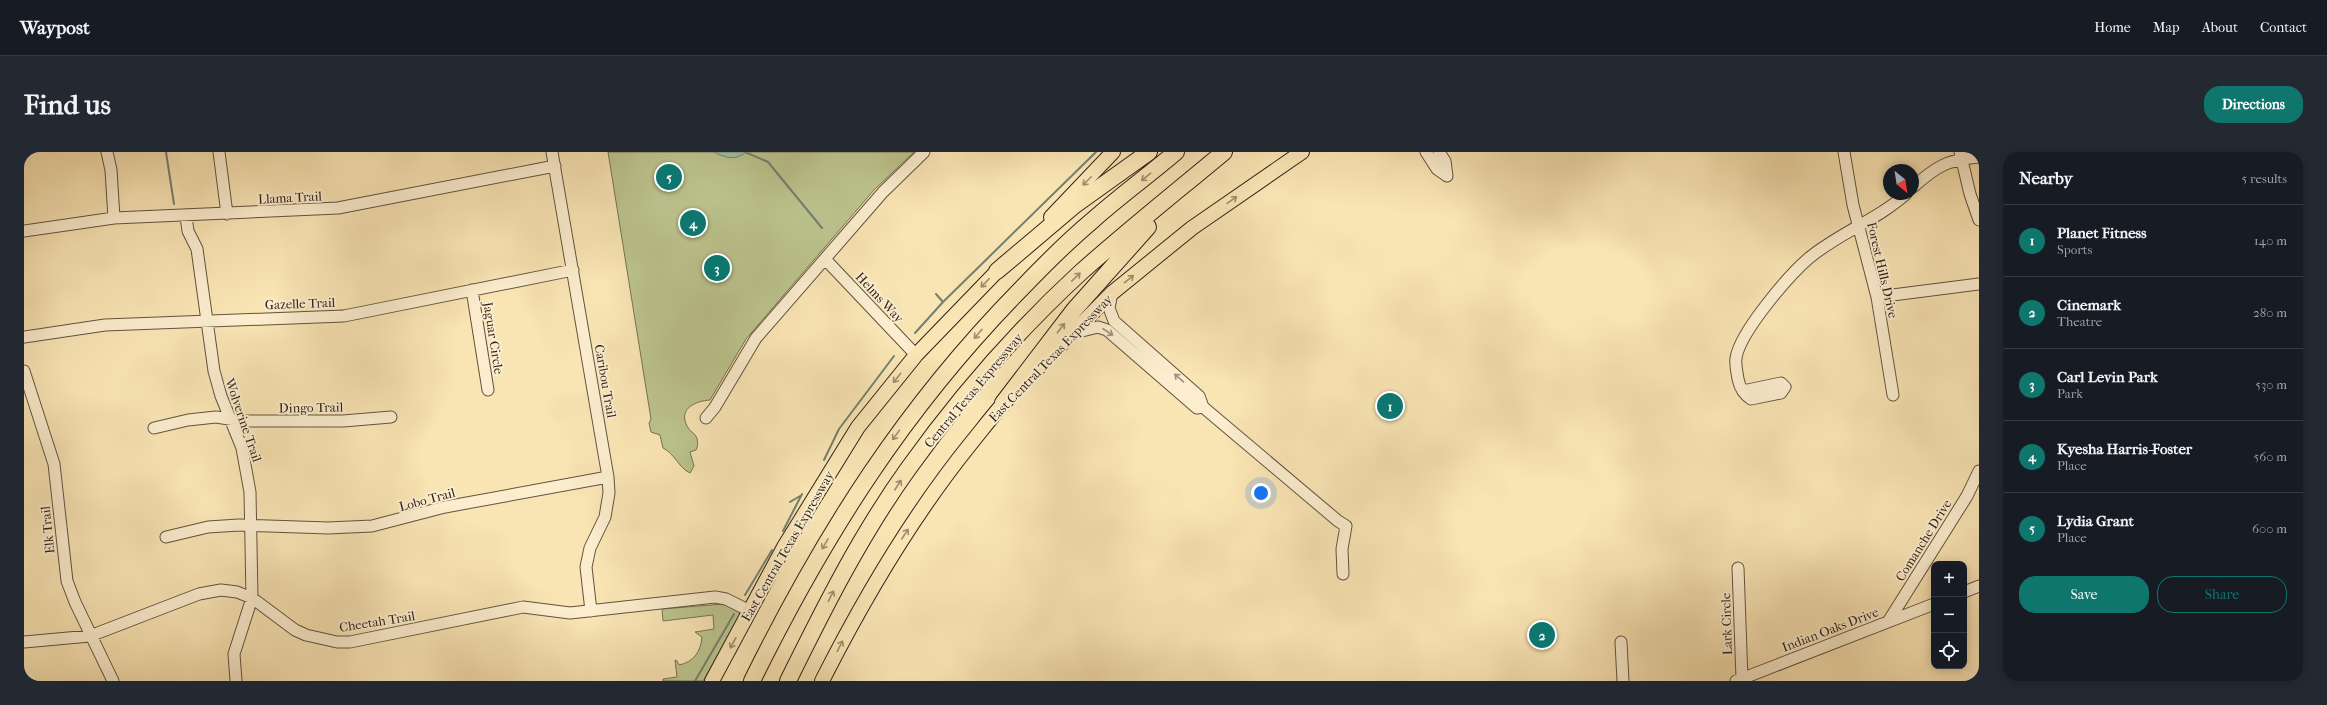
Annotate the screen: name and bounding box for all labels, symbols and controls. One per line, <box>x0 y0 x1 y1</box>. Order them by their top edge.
text: Waypost <box>20 17 90 39</box>
text: Home <box>2094 19 2131 36</box>
text: Map <box>2153 19 2180 36</box>
text: About <box>2202 19 2238 36</box>
text: Contact <box>2260 19 2307 36</box>
button: Directions <box>2204 86 2303 123</box>
text: Find us <box>24 88 111 121</box>
pin: 5 <box>656 162 682 192</box>
north arrow <box>1883 164 1919 200</box>
text: Nearby <box>2019 168 2073 188</box>
text: 5 results <box>2242 171 2287 186</box>
one-way arrow <box>1140 173 1151 182</box>
one-way arrow <box>1082 176 1092 186</box>
street label: Llama Trail <box>258 188 323 207</box>
one-way arrow <box>1226 196 1237 204</box>
pin: 4 <box>680 208 706 238</box>
street label: Forest Hills Drive <box>1864 221 1901 320</box>
text: Planet Fitness <box>2057 224 2147 242</box>
text: 1 <box>2030 233 2034 248</box>
text: 140 m <box>2254 233 2287 248</box>
text: Sports <box>2057 242 2092 257</box>
pin: 3 <box>704 253 730 283</box>
street label: Helms Way <box>853 269 907 326</box>
one-way arrow <box>1071 273 1081 282</box>
one-way arrow <box>1123 275 1134 284</box>
one-way arrow <box>981 278 990 288</box>
street label: East Central Texas Expressway <box>986 291 1116 425</box>
street label: Gazelle Trail <box>265 295 336 312</box>
text: Cinemark <box>2057 296 2121 314</box>
street label: Jaguar Circle <box>480 300 507 376</box>
text: 2 <box>2029 305 2035 320</box>
text: 280 m <box>2253 305 2287 320</box>
text: Theatre <box>2057 314 2102 329</box>
one-way arrow <box>1057 322 1065 333</box>
one-way arrow <box>1103 328 1114 336</box>
street label: Central Texas Expressway <box>921 329 1026 451</box>
one-way arrow <box>974 329 983 340</box>
street label: Caribou Trail <box>592 343 619 419</box>
text: Carl Levin Park <box>2057 368 2158 386</box>
one-way arrow <box>893 373 901 384</box>
one-way arrow <box>1173 374 1184 383</box>
street label: Wolverine Trail <box>222 375 265 464</box>
text: 3 <box>2029 377 2035 392</box>
text: 530 m <box>2255 377 2287 392</box>
text: Park <box>2057 386 2083 401</box>
pin: 1 <box>1377 391 1403 421</box>
street label: Dingo Trail <box>279 399 344 416</box>
one-way arrow <box>892 430 900 441</box>
text: Kyesha Harris-Foster <box>2057 440 2192 458</box>
text: 4 <box>2028 449 2036 464</box>
text: 560 m <box>2254 449 2287 464</box>
text: Place <box>2057 458 2087 473</box>
street label: East Central Texas Expressway <box>738 467 837 624</box>
one-way arrow <box>893 479 902 490</box>
your location <box>1251 483 1271 503</box>
street label: Lobo Trail <box>397 485 457 514</box>
street label: Comanche Drive <box>1892 496 1955 584</box>
street label: Elk Trail <box>37 505 57 555</box>
text: Lydia Grant <box>2057 512 2134 530</box>
text: 5 <box>2029 521 2035 536</box>
text: 600 m <box>2252 521 2287 536</box>
one-way arrow <box>901 528 909 539</box>
text: Place <box>2057 530 2087 545</box>
one-way arrow <box>820 538 828 550</box>
map controls <box>1931 561 1967 669</box>
button: + <box>1931 561 1967 597</box>
button: Save <box>2019 576 2149 613</box>
button: Share <box>2157 576 2287 613</box>
one-way arrow <box>828 590 835 602</box>
street label: Lark Circle <box>1718 592 1735 655</box>
button: − <box>1931 597 1967 633</box>
street label: Indian Oaks Drive <box>1780 604 1881 655</box>
street label: Cheetah Trail <box>338 608 416 635</box>
pin: 2 <box>1529 620 1555 650</box>
button: locate <box>1931 633 1967 669</box>
one-way arrow <box>728 637 736 649</box>
one-way arrow <box>837 640 844 652</box>

